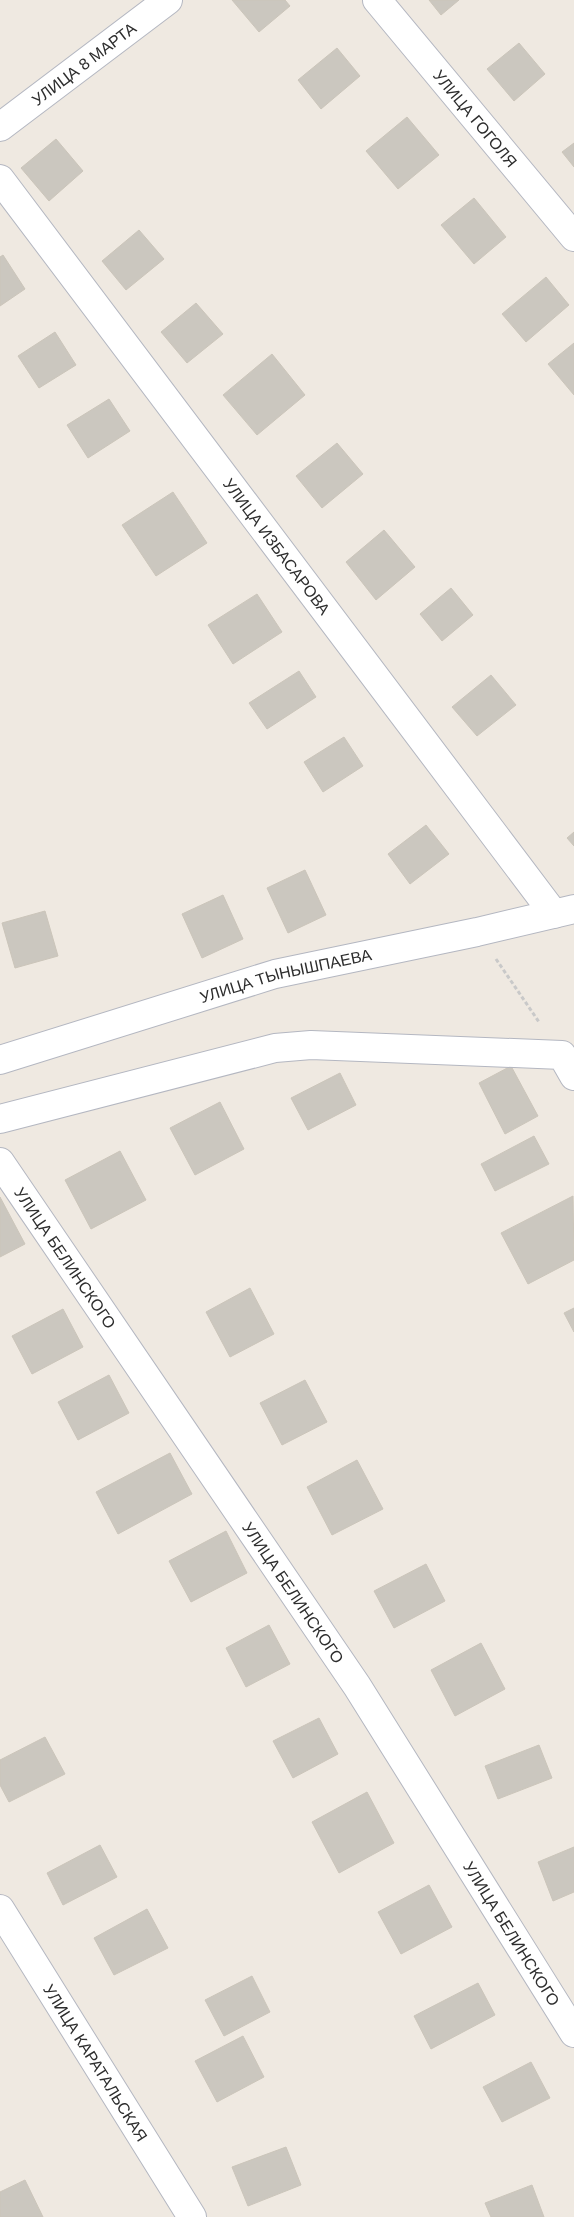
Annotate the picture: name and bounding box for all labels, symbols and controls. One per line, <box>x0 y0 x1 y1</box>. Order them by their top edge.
street label: УЛИЦА 8 МАРТА <box>28 19 139 108</box>
street label: УЛИЦА ГОГОЛЯ <box>430 66 521 170</box>
street label: УЛИЦА ИЗБАСАРОВА <box>220 475 334 618</box>
street label: УЛИЦА ТЫНЫШПАЕВА <box>198 946 373 1006</box>
street label: УЛИЦА БЕЛИНСКОГО <box>11 1184 119 1332</box>
street label: УЛИЦА БЕЛИНСКОГО <box>239 1519 347 1666</box>
street label: УЛИЦА БЕЛИНСКОГО <box>460 1858 563 2009</box>
street label: УЛИЦА КАРАТАЛЬСКАЯ <box>40 1981 151 2144</box>

